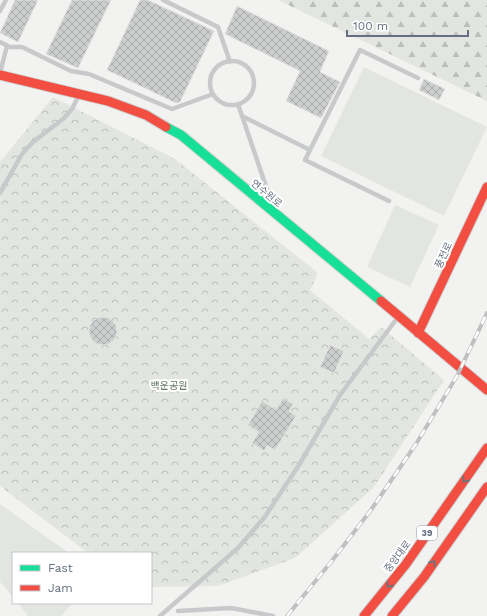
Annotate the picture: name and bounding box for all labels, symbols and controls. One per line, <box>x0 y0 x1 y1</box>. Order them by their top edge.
scale bar <box>347 12 468 38</box>
text: 100 m <box>353 19 388 33</box>
street label: 연수원로 <box>249 177 284 209</box>
street label: 풍전로 <box>433 240 454 270</box>
park label: 백운공원 <box>151 380 187 391</box>
one-way arrow <box>463 475 470 482</box>
road number: 39 <box>417 526 437 540</box>
street label: 중앙대로 <box>382 538 413 574</box>
legend <box>12 552 152 604</box>
text: Fast <box>48 561 73 575</box>
one-way arrow <box>428 561 435 568</box>
text: Jam <box>48 581 73 595</box>
one-way arrow <box>386 581 393 588</box>

